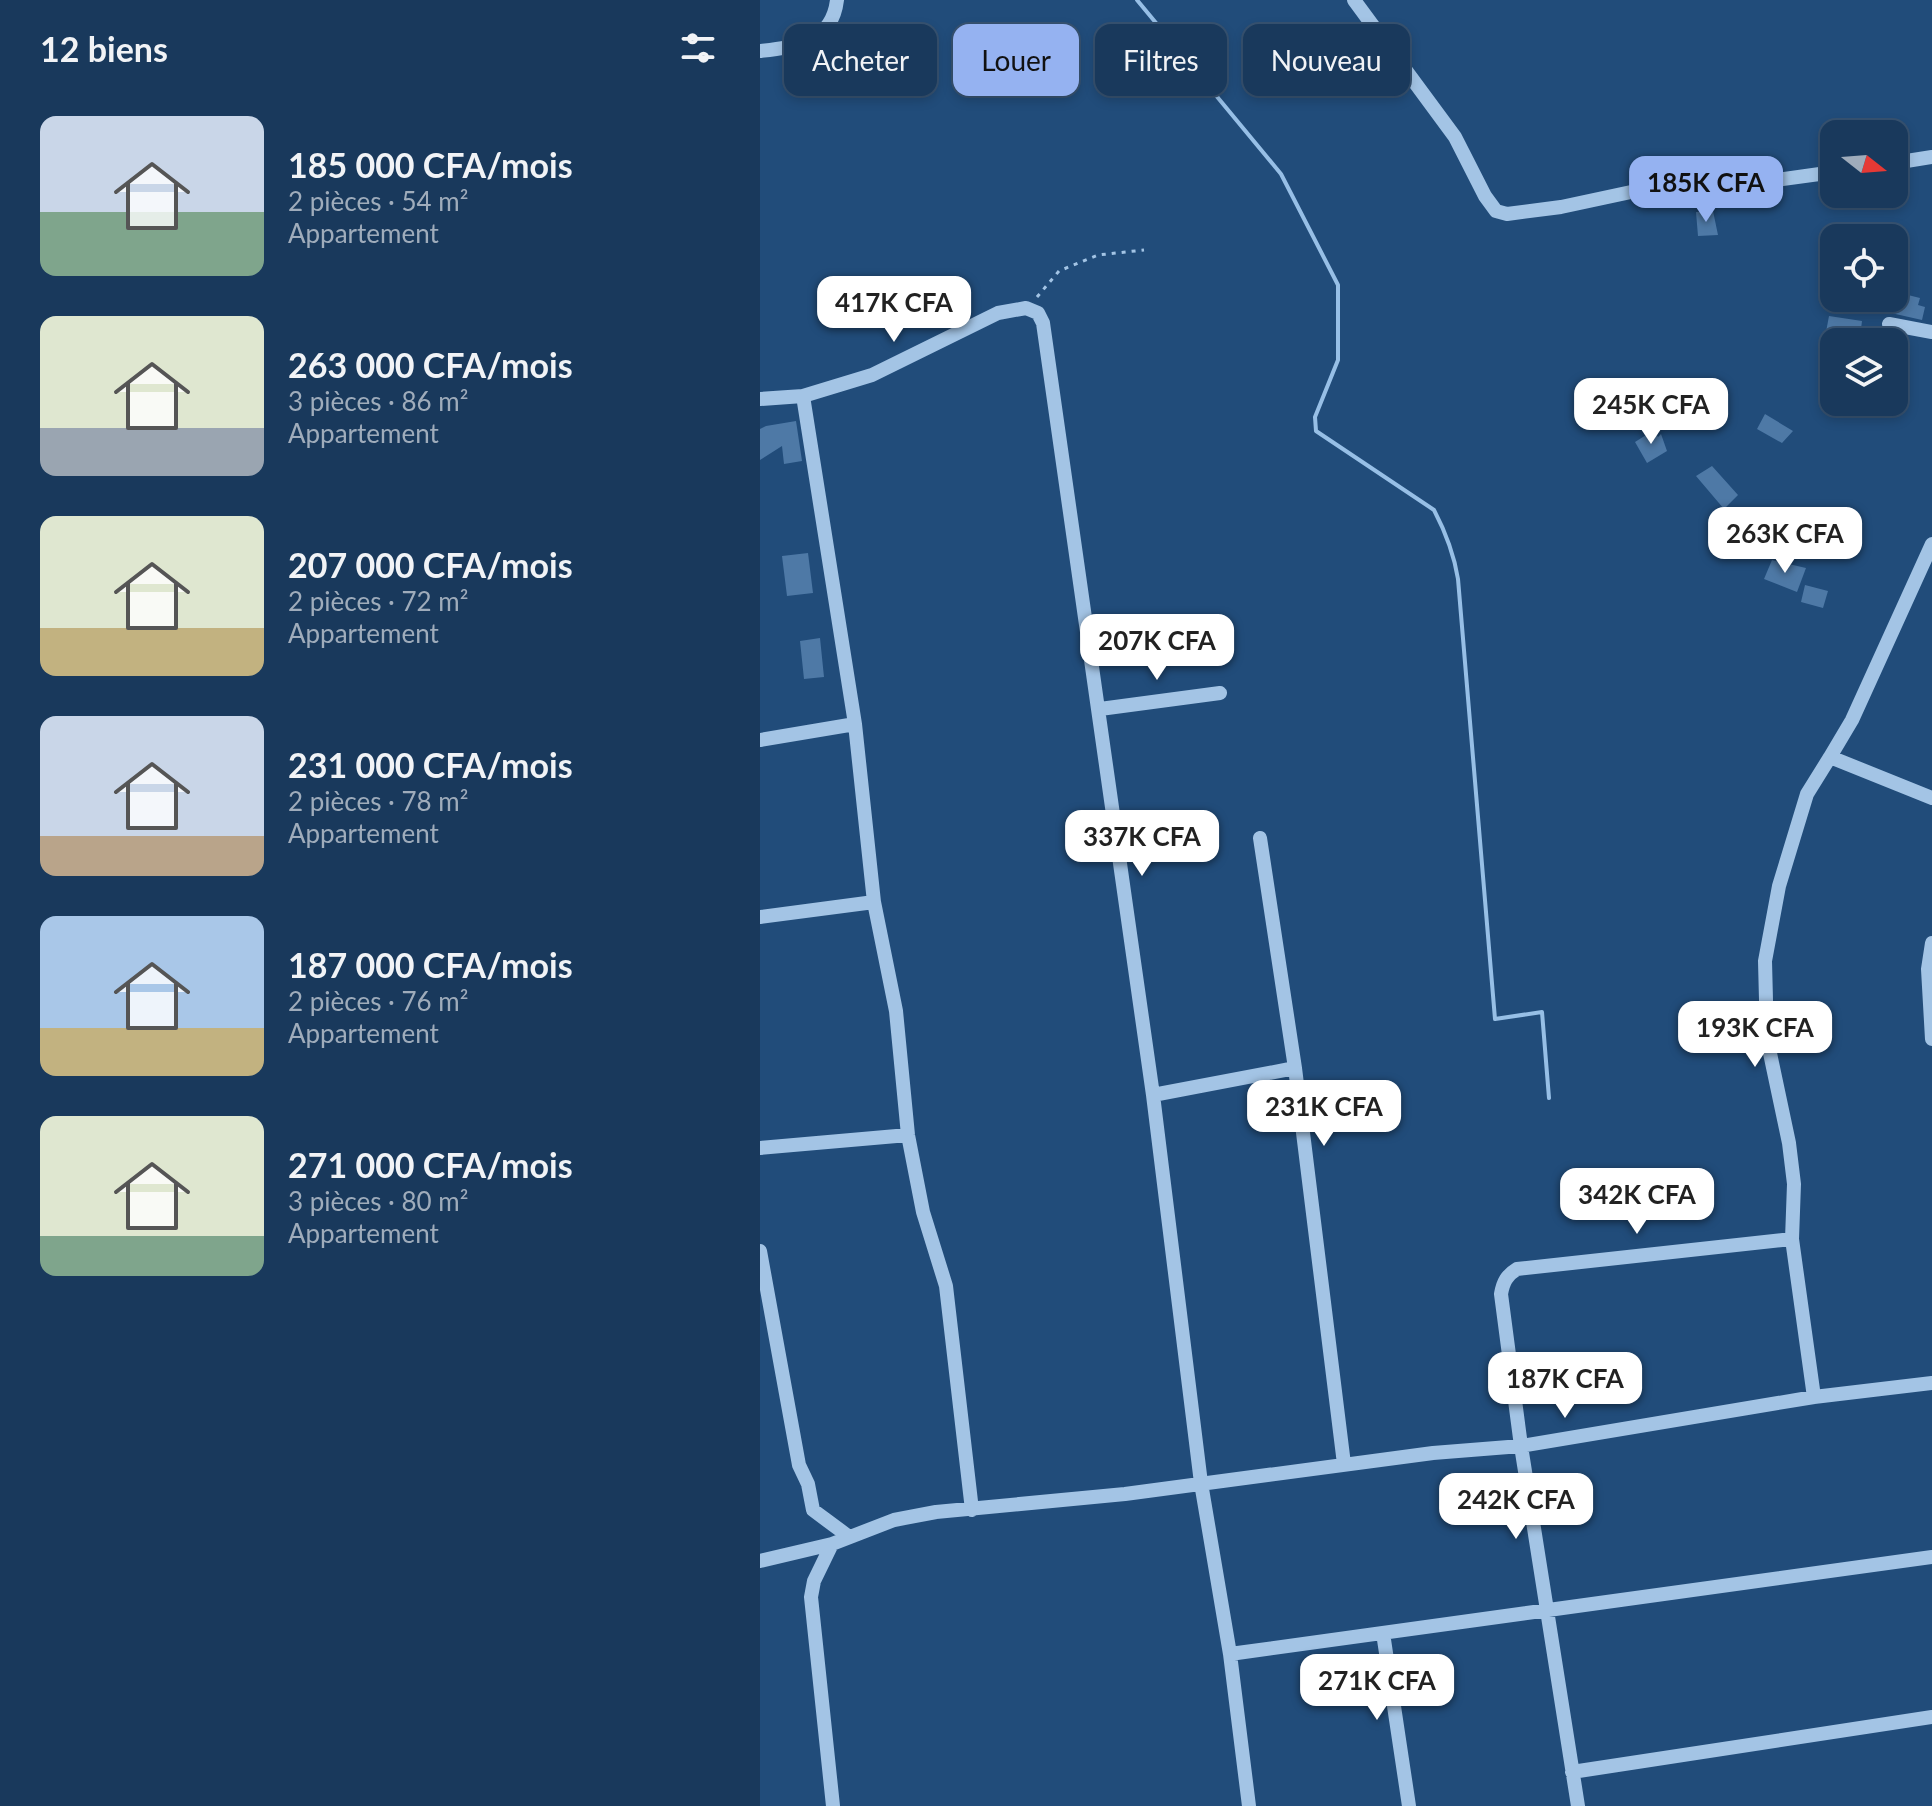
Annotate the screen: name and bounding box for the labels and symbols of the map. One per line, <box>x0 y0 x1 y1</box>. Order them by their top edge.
north arrow <box>1820 120 1908 208</box>
pin: 185K CFA <box>1623 156 1789 224</box>
pin: 417K CFA <box>811 276 977 344</box>
pin: 245K CFA <box>1568 378 1734 446</box>
pin: 263K CFA <box>1702 507 1868 575</box>
pin: 207K CFA <box>1074 614 1240 682</box>
pin: 337K CFA <box>1059 810 1225 878</box>
pin: 193K CFA <box>1672 1001 1838 1069</box>
pin: 231K CFA <box>1241 1080 1407 1148</box>
pin: 342K CFA <box>1554 1168 1720 1236</box>
pin: 187K CFA <box>1482 1352 1648 1420</box>
pin: 242K CFA <box>1433 1473 1599 1541</box>
pin: 271K CFA <box>1294 1654 1460 1722</box>

